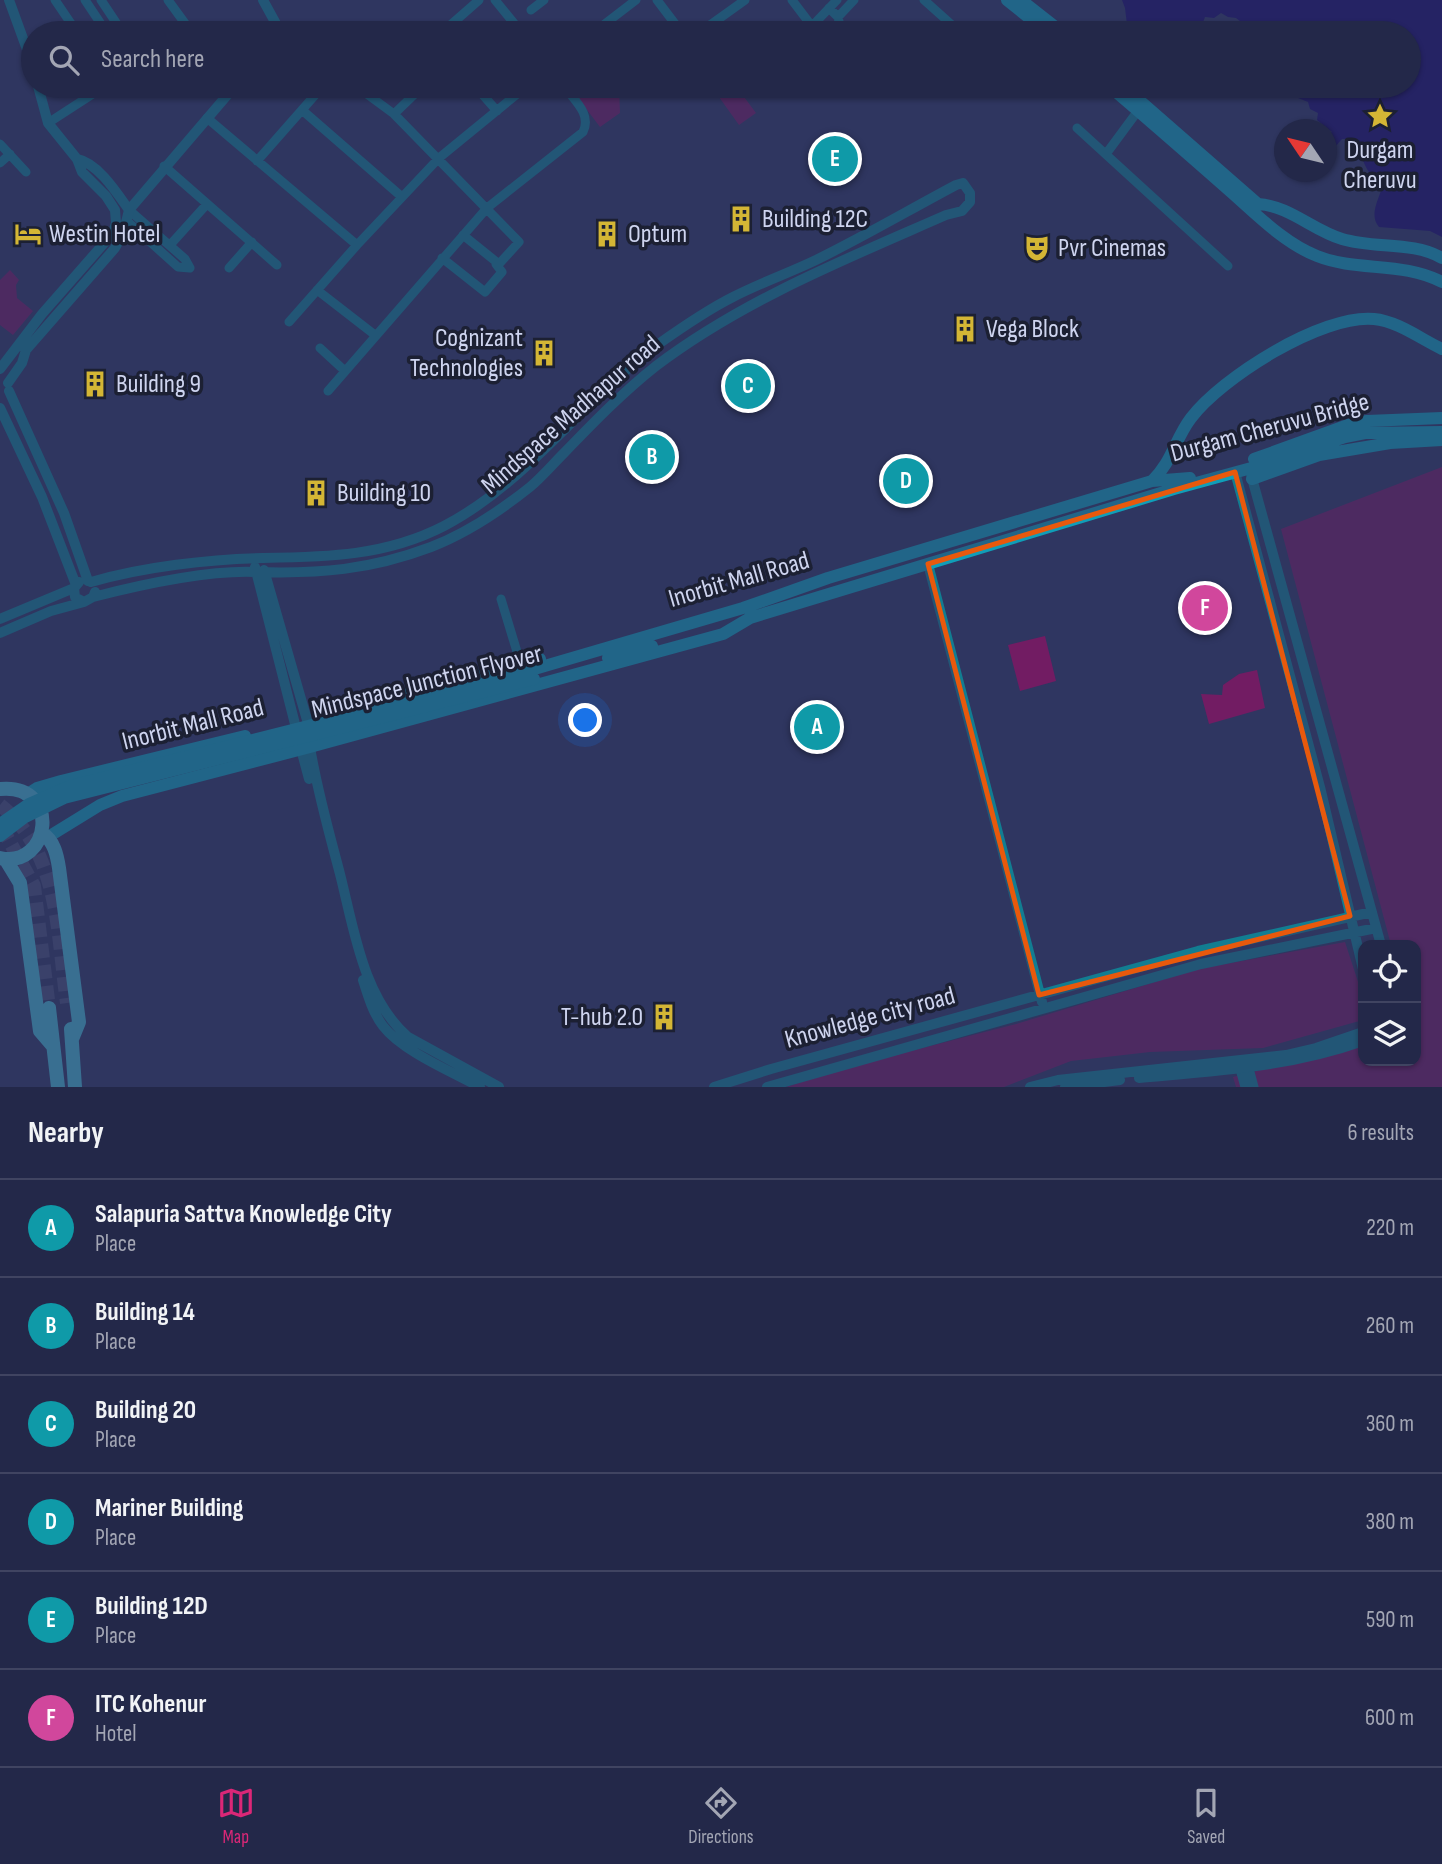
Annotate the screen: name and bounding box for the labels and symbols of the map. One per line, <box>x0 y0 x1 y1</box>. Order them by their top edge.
place icon: Durgam Cheruvu <box>1365 101 1395 131</box>
north arrow <box>1274 119 1337 182</box>
pin: E <box>812 133 858 185</box>
place label: Durgam Cheruvu <box>1343 135 1417 196</box>
building icon: Building 12C <box>726 204 756 234</box>
place label: Building 12C <box>762 204 868 235</box>
hotel icon: Westin Hotel <box>13 219 43 249</box>
place label: Westin Hotel <box>49 219 160 250</box>
building icon: Optum <box>592 219 622 249</box>
place label: Optum <box>628 219 687 250</box>
theatre icon: Pvr Cinemas <box>1022 233 1052 263</box>
place label: Pvr Cinemas <box>1058 233 1166 264</box>
building icon: Vega Block <box>950 314 980 344</box>
place label: Vega Block <box>986 314 1079 345</box>
place label: Cognizant Technologies <box>410 323 523 384</box>
street label: Mindspace Madhapur road <box>475 329 667 501</box>
building icon: Cognizant Technologies <box>529 338 559 368</box>
pin: C <box>725 360 771 412</box>
building icon: Building 9 <box>80 369 110 399</box>
place label: Building 9 <box>116 369 201 400</box>
street label: Durgam Cheruvu Bridge <box>1167 387 1373 469</box>
pin: B <box>629 431 675 483</box>
pin: D <box>883 455 929 507</box>
building icon: Building 10 <box>301 478 331 508</box>
place label: Building 10 <box>337 478 431 509</box>
street label: Inorbit Mall Road <box>665 545 813 615</box>
pin: F <box>1182 582 1228 634</box>
street label: Mindspace Junction Flyover <box>309 638 546 726</box>
street label: Inorbit Mall Road <box>119 692 267 758</box>
pin: A <box>794 701 840 753</box>
your location <box>568 703 602 737</box>
street label: Knowledge city road <box>781 980 959 1056</box>
place label: T-hub 2.0 <box>561 1002 643 1033</box>
building icon: T-hub 2.0 <box>649 1002 679 1032</box>

